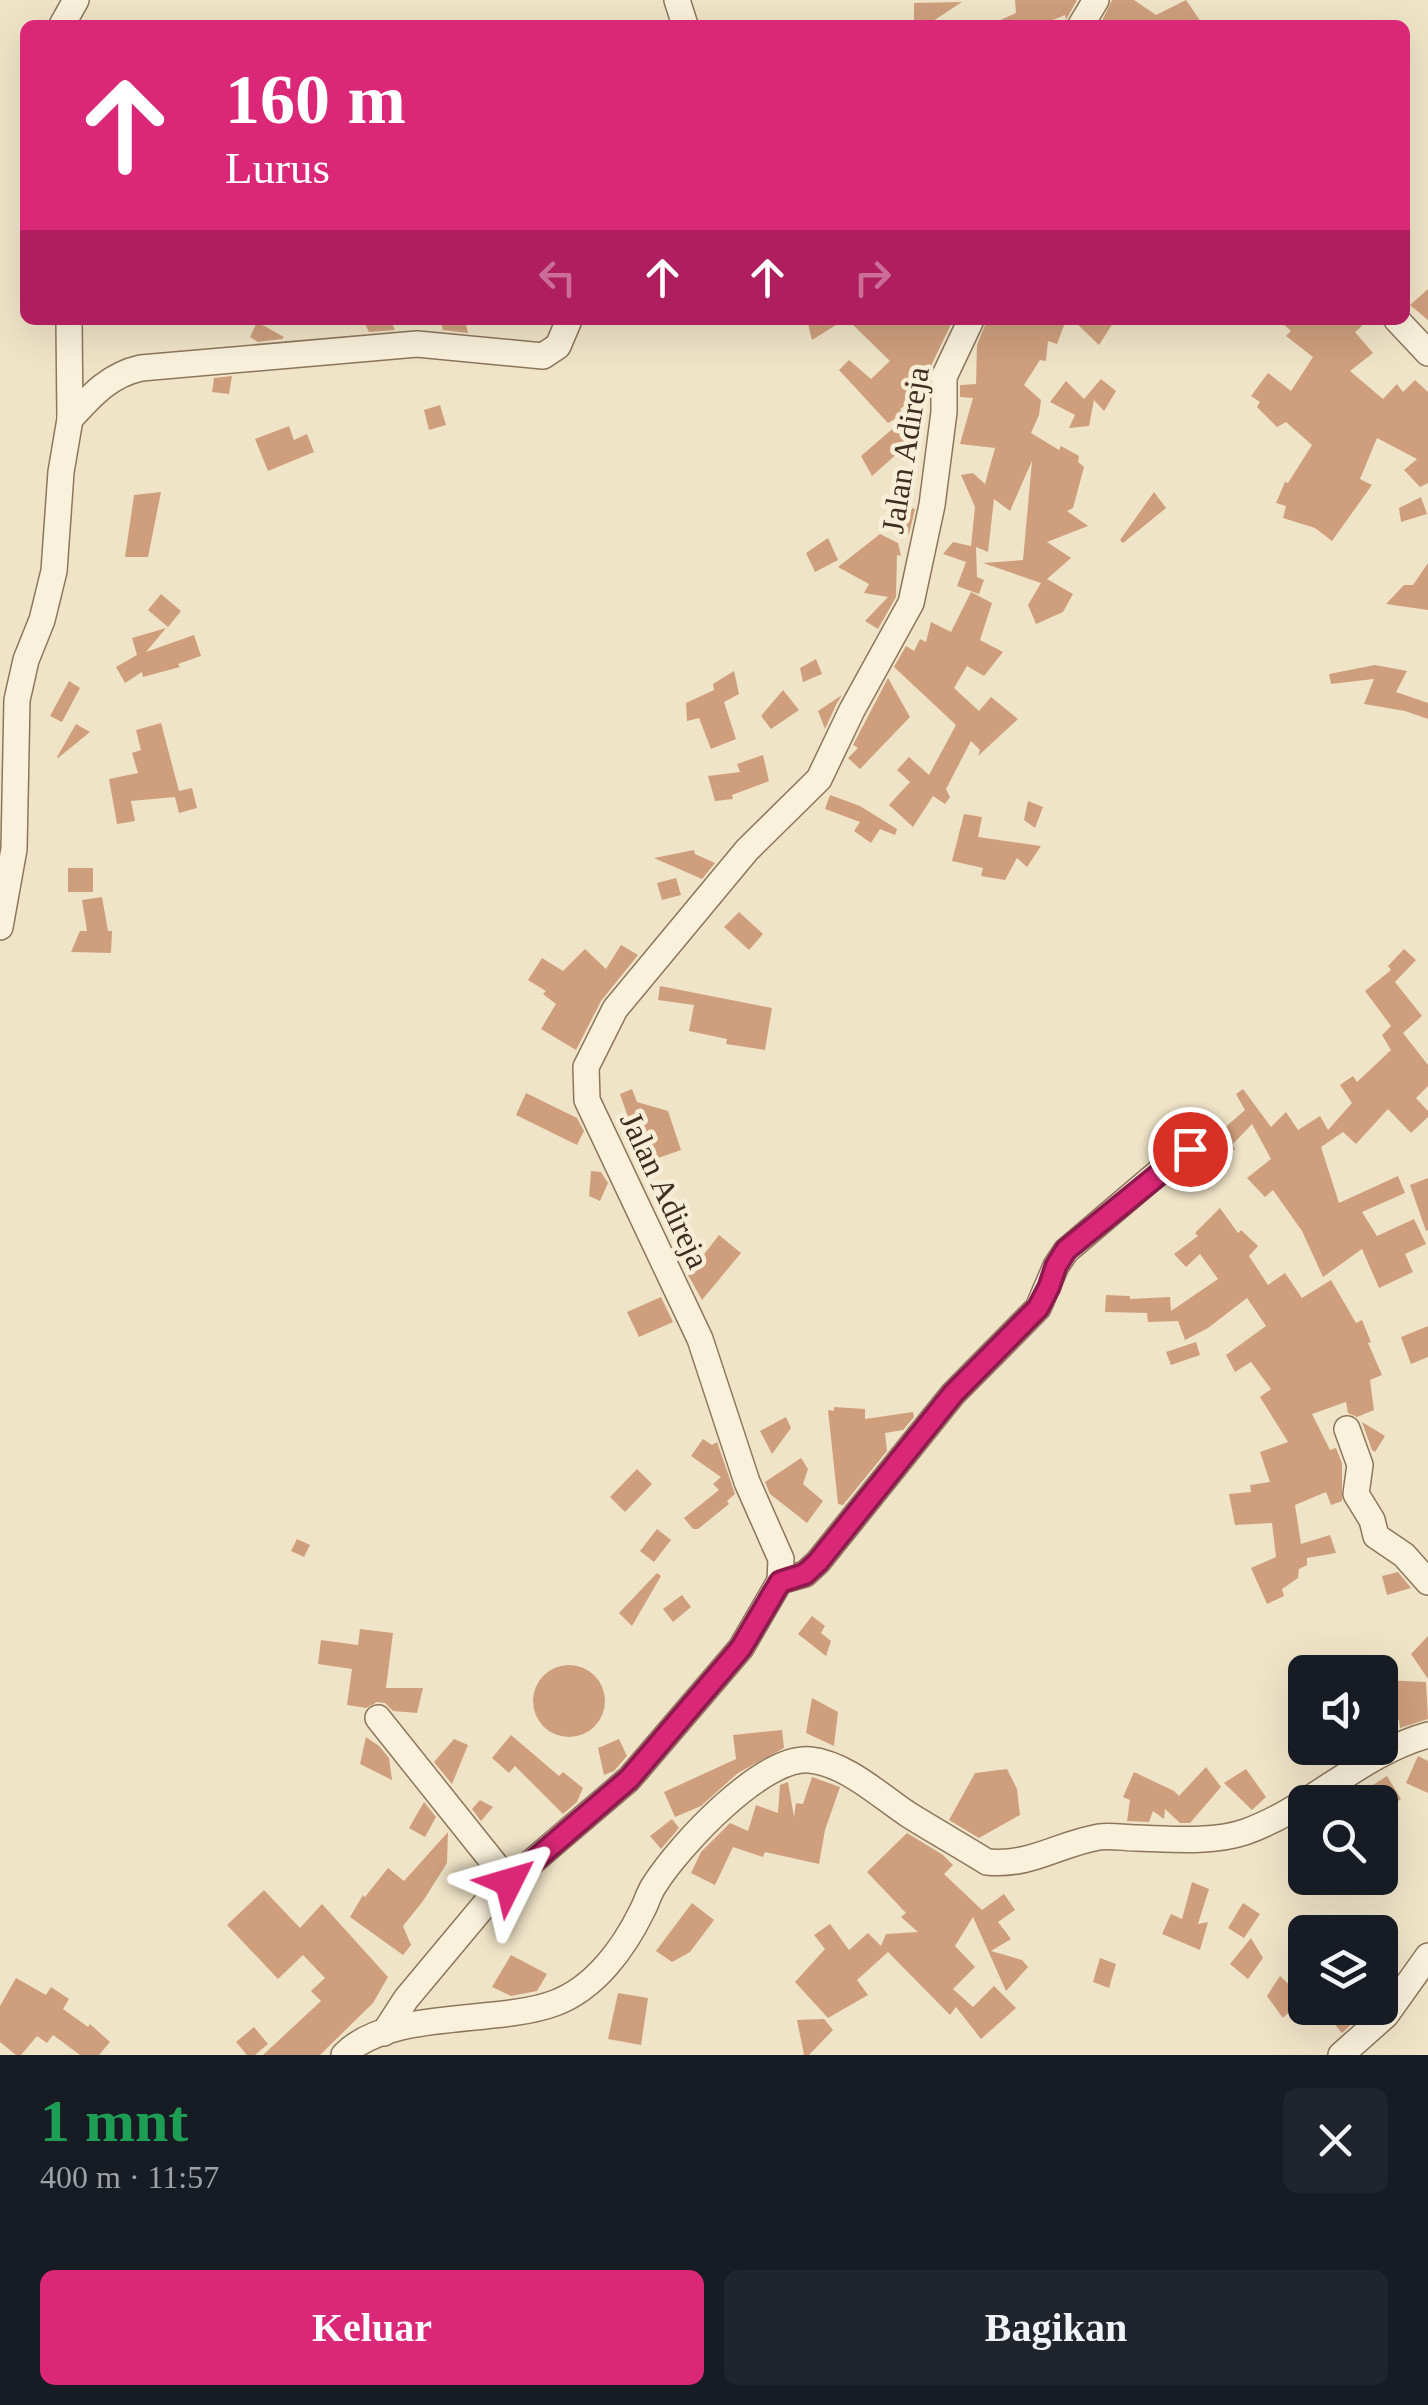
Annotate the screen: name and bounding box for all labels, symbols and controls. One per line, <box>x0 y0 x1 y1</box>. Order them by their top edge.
icon: ahead <box>60 60 190 190</box>
text: 160 m <box>225 61 406 138</box>
text: Lurus <box>225 143 330 193</box>
icon: left <box>530 250 585 305</box>
icon: ahead <box>635 250 690 305</box>
icon: ahead <box>740 250 795 305</box>
icon: right <box>845 250 900 305</box>
street label: Jalan Adireja <box>874 364 936 536</box>
street label: Jalan Adireja <box>613 1106 717 1274</box>
pin <box>1148 1107 1233 1192</box>
icon: arrive <box>1163 1122 1218 1177</box>
map controls <box>1288 1655 1398 2025</box>
button: sound <box>1288 1655 1398 1765</box>
button: search <box>1288 1785 1398 1895</box>
position arrow <box>457 1830 561 1934</box>
button: layers <box>1288 1915 1398 2025</box>
text: 1 mnt <box>40 2088 188 2154</box>
button: close <box>1283 2088 1388 2193</box>
text: 400 m · 11:57 <box>40 2159 219 2195</box>
button: Keluar <box>40 2270 704 2385</box>
button: Bagikan <box>724 2270 1388 2385</box>

